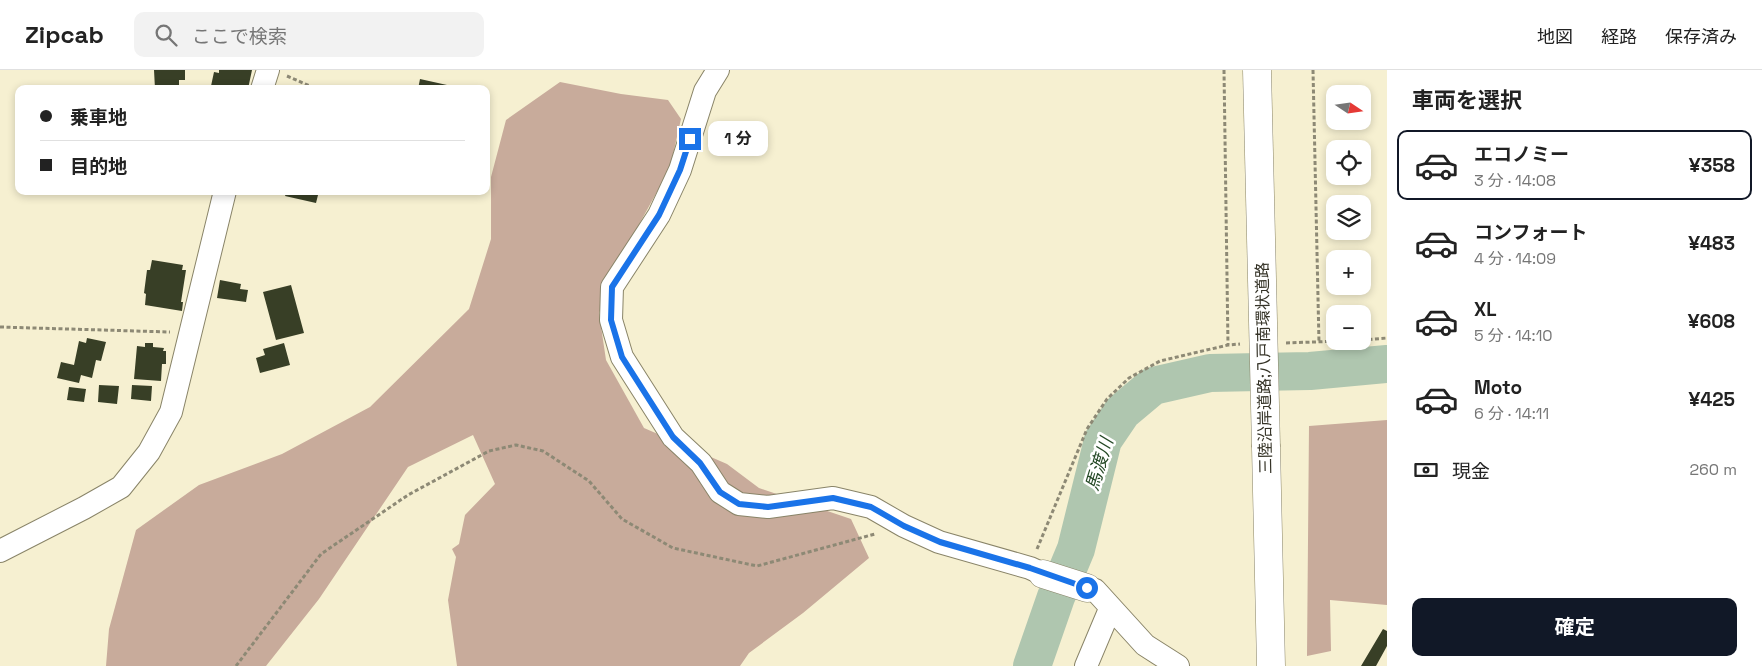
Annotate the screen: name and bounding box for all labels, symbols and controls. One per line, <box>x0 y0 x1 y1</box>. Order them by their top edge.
search box <box>134 12 484 57</box>
text: Zipcab <box>25 19 104 50</box>
icon: search <box>152 21 180 49</box>
text: ここで検索 <box>192 24 287 49</box>
text: 地図 <box>1537 25 1573 48</box>
text: 経路 <box>1601 25 1637 48</box>
text: 保存済み <box>1665 25 1737 48</box>
north arrow <box>1326 85 1371 130</box>
map controls <box>1326 85 1371 350</box>
text: 車両を選択 <box>1412 86 1522 114</box>
text: 乗車地 <box>70 105 127 130</box>
callout: 1 分 <box>708 122 768 156</box>
route end <box>679 128 701 150</box>
text: 1 分 <box>724 128 752 149</box>
button: locate <box>1326 140 1371 185</box>
text: エコノミー <box>1474 142 1569 167</box>
icon: car <box>1414 143 1459 188</box>
text: ¥358 <box>1689 153 1735 178</box>
text: 目的地 <box>70 154 127 179</box>
text: 3 分 · 14:08 <box>1474 170 1556 191</box>
button: layers <box>1326 195 1371 240</box>
text: コンフォート <box>1474 220 1587 245</box>
icon: car <box>1414 221 1459 266</box>
text: ¥483 <box>1688 231 1735 256</box>
text: 4 分 · 14:09 <box>1474 248 1556 269</box>
button: + <box>1326 250 1371 295</box>
street label: 三陸沿岸道路;八戸南環状道路 <box>1252 262 1276 474</box>
text: XL <box>1474 297 1497 322</box>
icon: car <box>1414 299 1459 344</box>
button: − <box>1326 305 1371 350</box>
text: ¥608 <box>1688 309 1735 334</box>
text: 5 分 · 14:10 <box>1474 325 1553 346</box>
text: Moto <box>1474 375 1522 400</box>
icon: car <box>1414 377 1459 422</box>
text: ¥425 <box>1688 387 1735 412</box>
text: 6 分 · 14:11 <box>1474 403 1549 424</box>
water label: 馬渡川 <box>1080 433 1118 493</box>
icon: cash <box>1412 456 1440 484</box>
text: 現金 <box>1452 459 1490 484</box>
text: 260 m <box>1689 459 1737 480</box>
route start <box>1076 577 1098 599</box>
button: 確定 <box>1412 598 1737 656</box>

